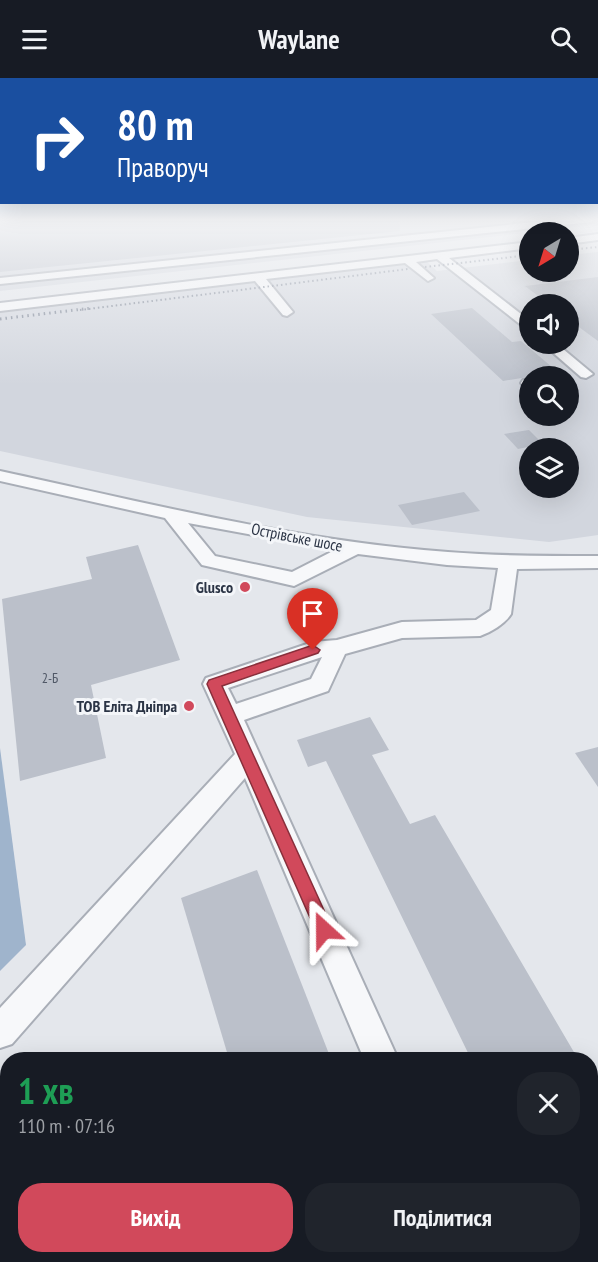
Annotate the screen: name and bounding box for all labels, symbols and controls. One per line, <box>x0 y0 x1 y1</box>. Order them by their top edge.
text: Waylane <box>258 22 340 56</box>
icon: menu <box>18 23 51 56</box>
icon: search <box>547 23 580 56</box>
text: 80 m <box>117 97 194 152</box>
icon: right <box>18 102 96 180</box>
text: Праворуч <box>117 150 209 184</box>
north arrow <box>519 222 579 282</box>
map controls <box>519 222 579 498</box>
button: sound <box>519 294 579 354</box>
button: search <box>519 366 579 426</box>
button: layers <box>519 438 579 498</box>
street label: Острівське шосе <box>250 518 344 556</box>
place label: Glusco <box>196 577 233 597</box>
marker: Glusco <box>238 580 252 594</box>
pin <box>287 588 338 650</box>
icon: arrive <box>296 597 329 630</box>
house number: 2-Б <box>42 669 58 687</box>
place label: ТОВ Еліта Дніпра <box>77 696 177 716</box>
marker: ТОВ Еліта Дніпра <box>182 699 196 713</box>
position arrow <box>292 898 356 962</box>
text: 1 хв <box>18 1067 73 1114</box>
button: close <box>517 1072 580 1135</box>
text: 110 m · 07:16 <box>18 1113 115 1139</box>
button: Вихід <box>18 1183 293 1252</box>
button: Поділитися <box>305 1183 580 1252</box>

